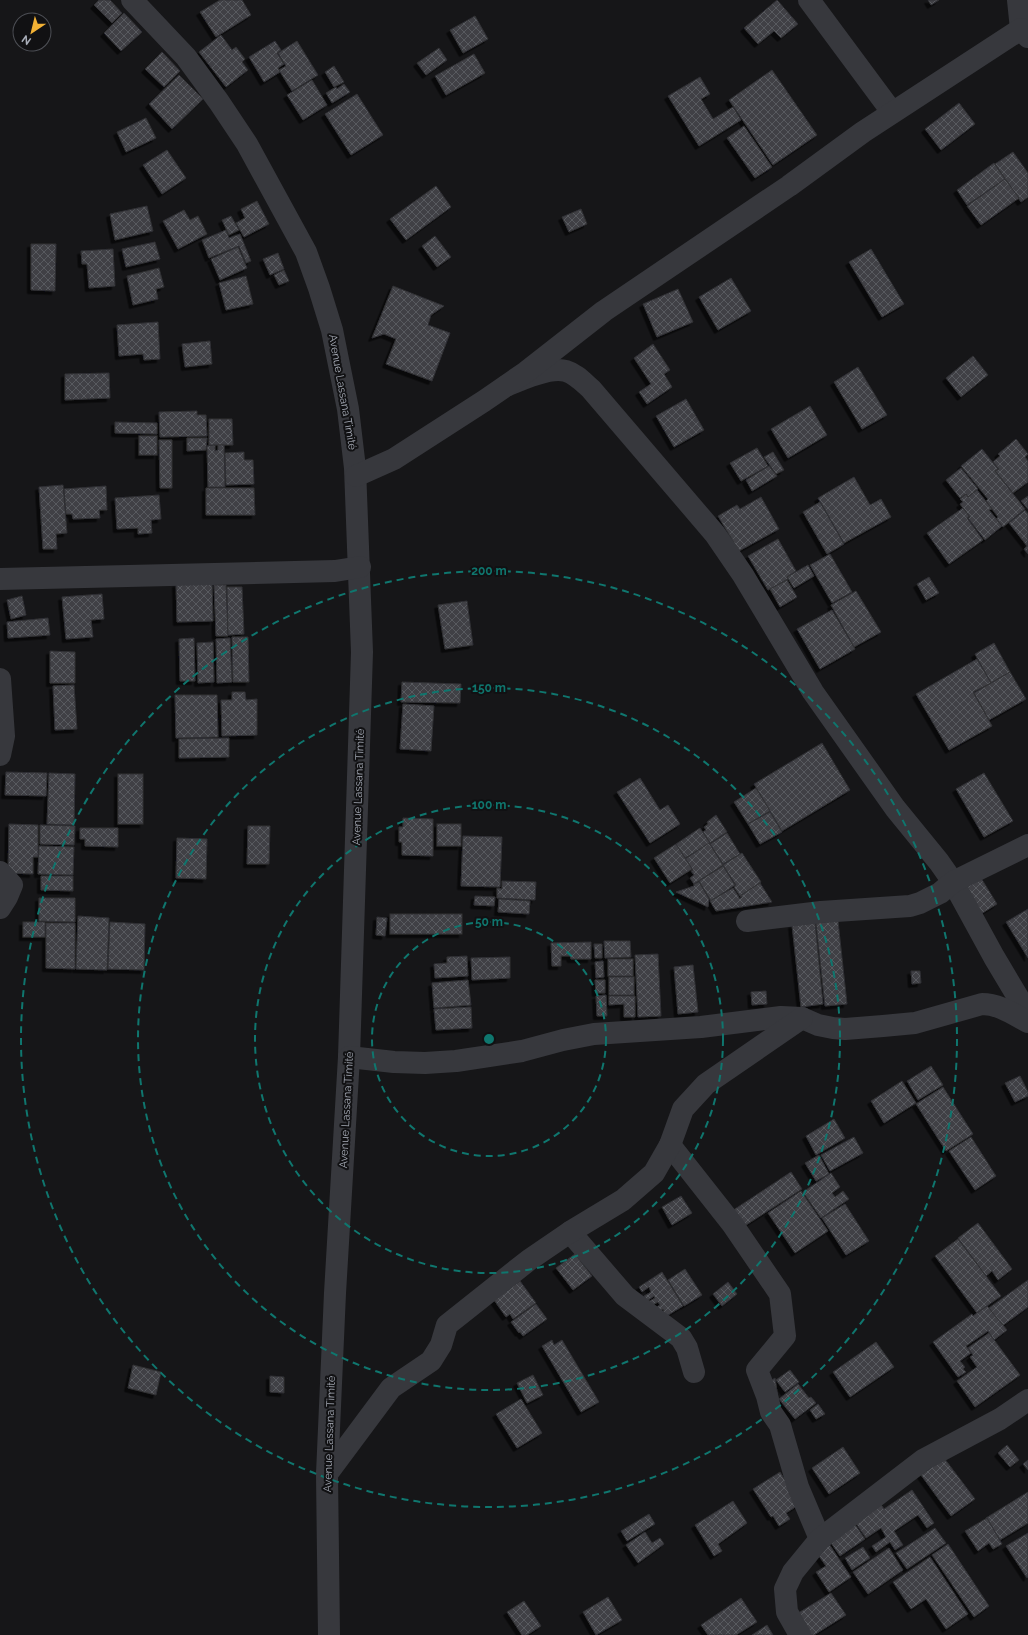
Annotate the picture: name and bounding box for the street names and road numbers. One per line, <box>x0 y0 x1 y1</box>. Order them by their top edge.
street label: Avenue Lassana Timité <box>326 333 359 451</box>
street label: Avenue Lassana Timité <box>350 728 367 846</box>
street label: Avenue Lassana Timité <box>337 1051 356 1169</box>
street label: Avenue Lassana Timité <box>321 1375 338 1493</box>

